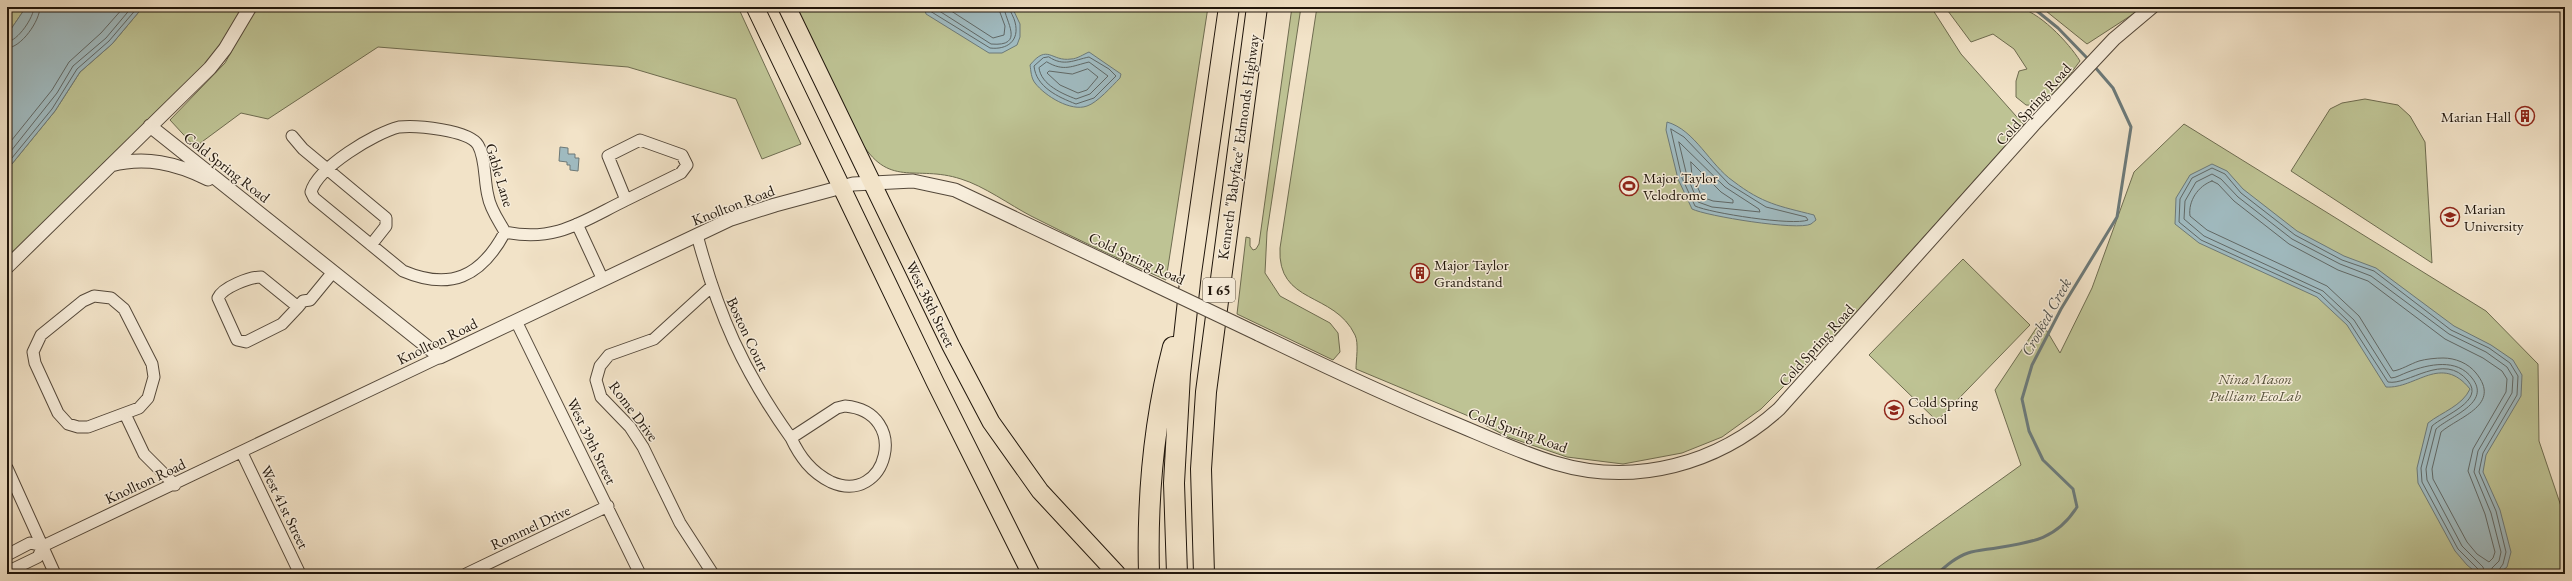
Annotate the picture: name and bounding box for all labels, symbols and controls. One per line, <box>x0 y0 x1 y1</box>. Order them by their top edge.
street label: Kenneth "Babyface" Edmonds Highway <box>1213 33 1263 261</box>
street label: Cold Spring Road <box>1991 59 2075 149</box>
building icon: Marian Hall <box>2514 105 2536 127</box>
place label: Marian Hall <box>2441 107 2511 126</box>
street label: Cold Spring Road <box>180 127 274 207</box>
street label: Gable Lane <box>481 141 519 209</box>
place label: Major Taylor Velodrome <box>1643 168 1718 204</box>
sports icon: Major Taylor Velodrome <box>1618 175 1640 197</box>
street label: Knollton Road <box>689 180 777 229</box>
place label: Marian University <box>2464 199 2524 235</box>
school or university icon: Marian University <box>2439 206 2461 228</box>
street label: Cold Spring Road <box>1086 227 1189 289</box>
place label: Major Taylor Grandstand <box>1434 255 1509 291</box>
street label: West 38th Street <box>902 258 960 350</box>
building icon: Major Taylor Grandstand <box>1409 262 1431 284</box>
water label: Crooked Creek <box>2016 274 2076 360</box>
road number: I 65 <box>1203 278 1235 302</box>
street label: Boston Court <box>723 294 774 374</box>
street label: Cold Spring Road <box>1774 300 1858 390</box>
street label: Knollton Road <box>394 313 481 369</box>
park label: Nina Mason Pulliam EcoLab <box>2209 369 2301 405</box>
street label: Rome Drive <box>605 377 663 445</box>
place label: Cold Spring School <box>1908 392 1978 428</box>
street label: West 39th Street <box>563 395 621 487</box>
school or university icon: Cold Spring School <box>1883 399 1905 421</box>
street label: Cold Spring Road <box>1466 403 1571 457</box>
street label: Knollton Road <box>102 454 189 508</box>
street label: West 41st Street <box>257 462 314 552</box>
street label: Rommel Drive <box>487 500 573 554</box>

